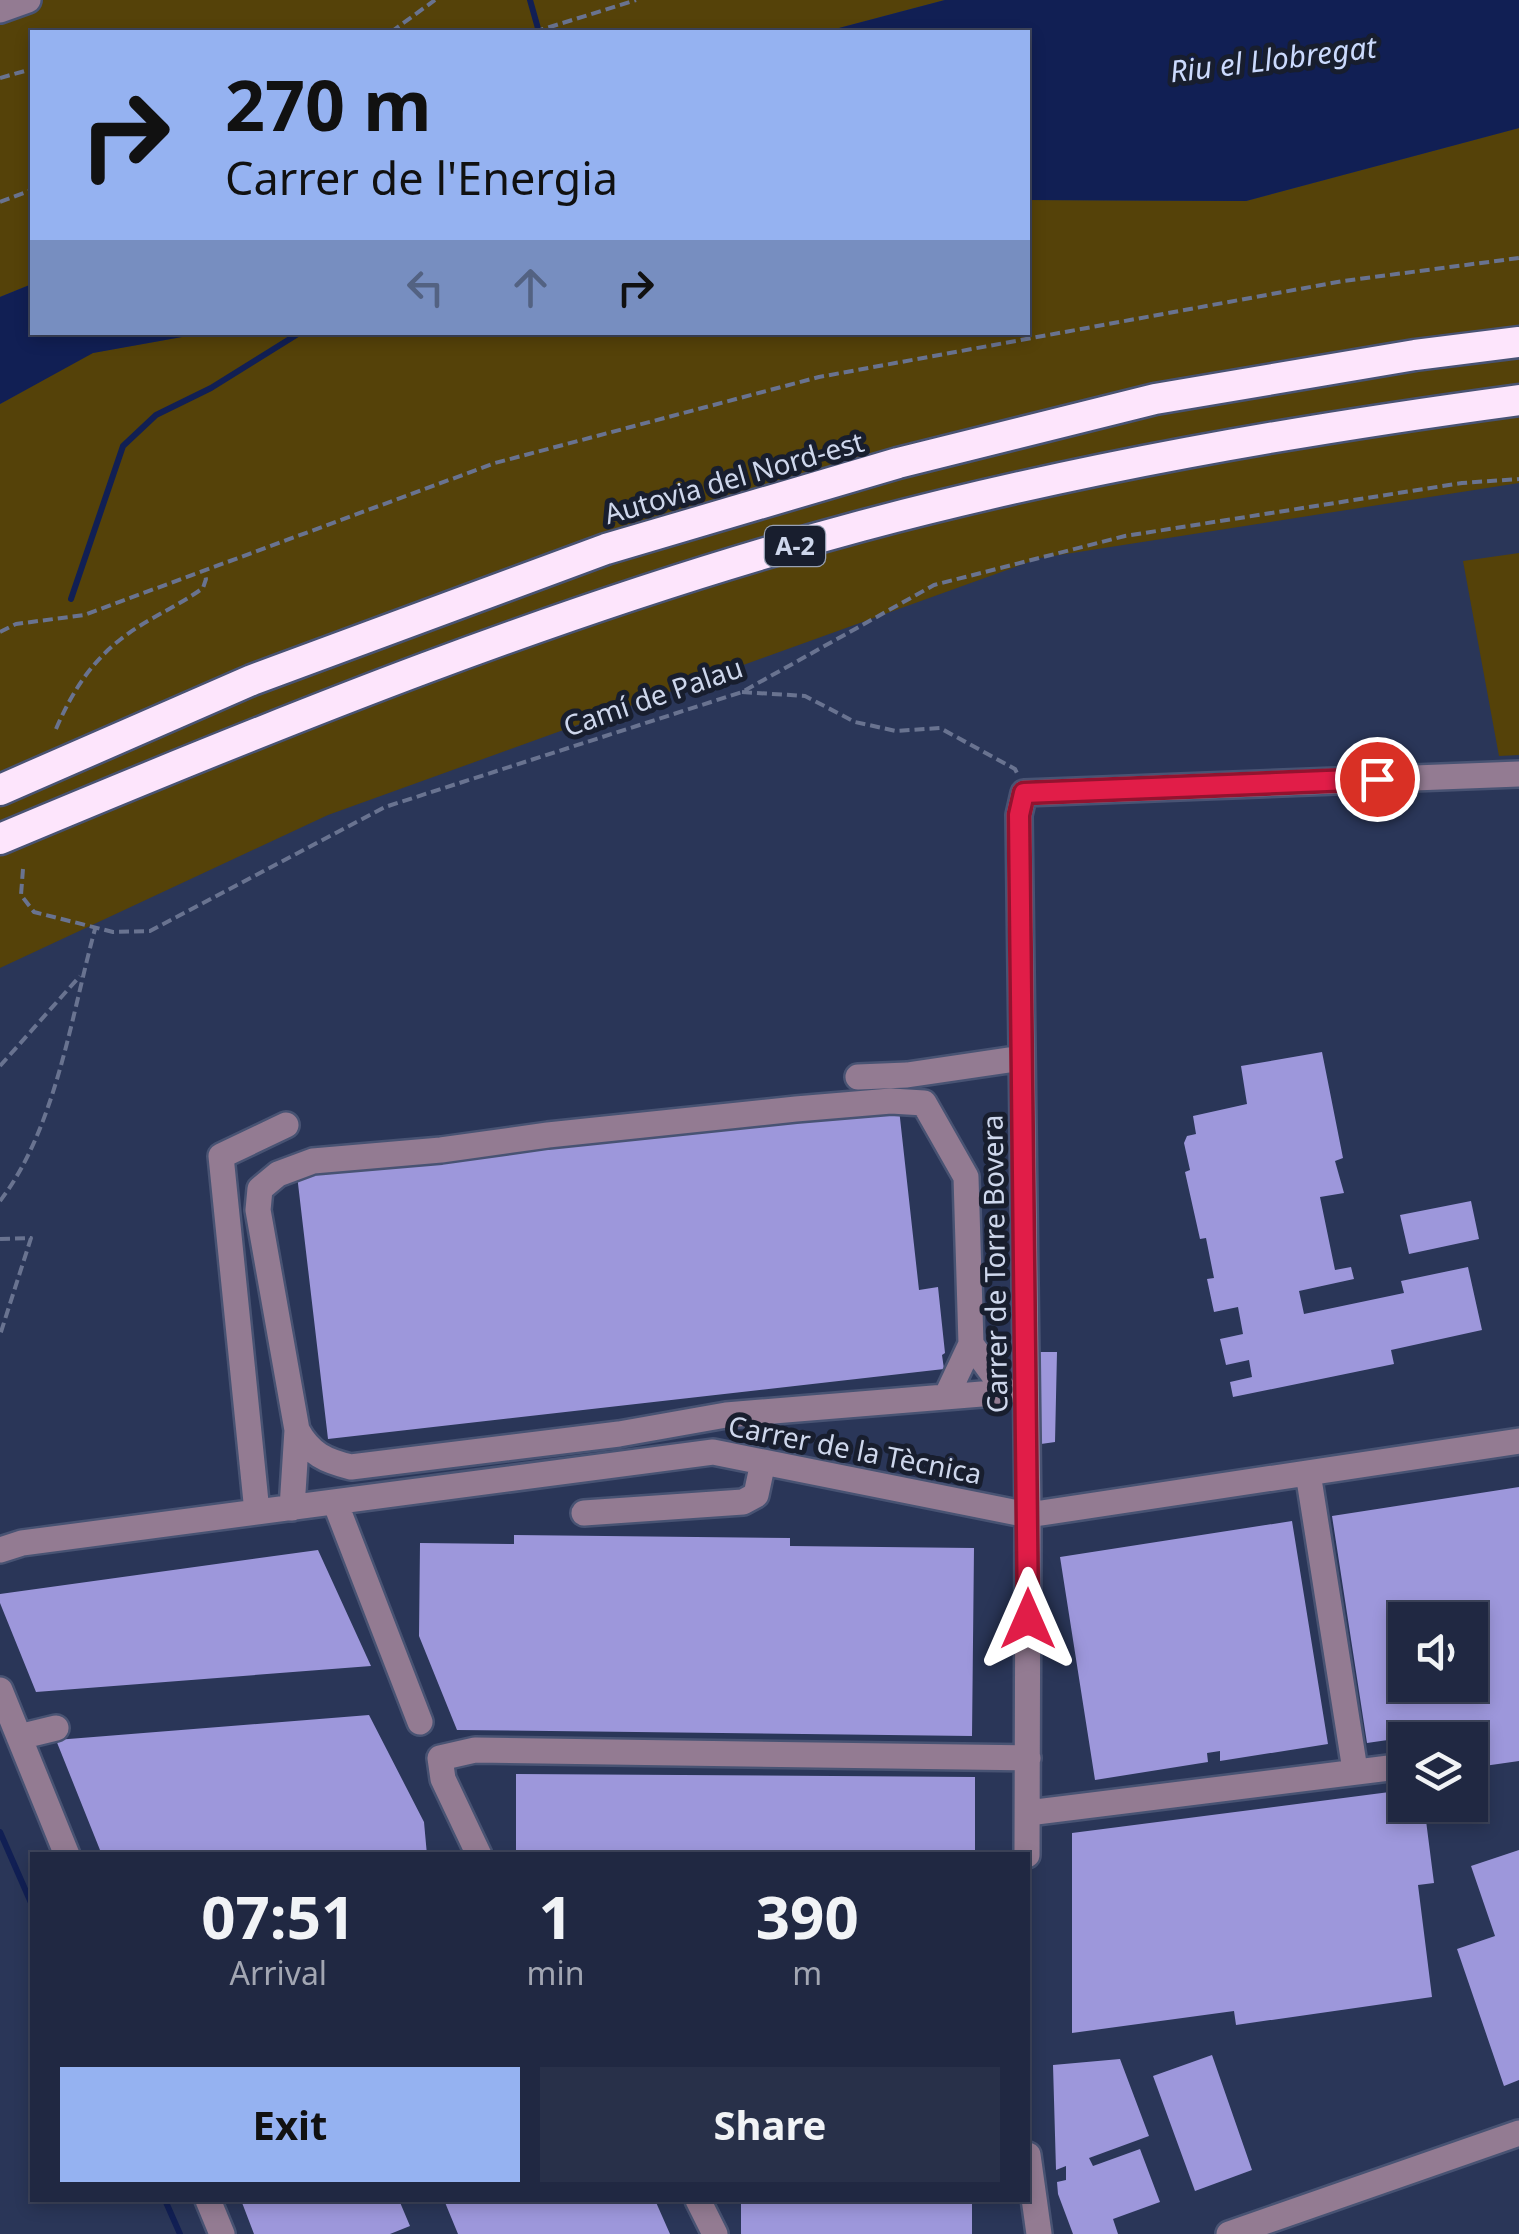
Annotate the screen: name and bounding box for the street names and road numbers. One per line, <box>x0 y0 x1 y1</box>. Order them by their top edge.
street label: Autovia del Nord-est <box>599 422 868 532</box>
road number: A-2 <box>765 526 825 566</box>
street label: Camí de Palau <box>558 648 747 745</box>
street label: Carrer de Torre Bovera <box>972 1115 1016 1414</box>
street label: Carrer de la Tècnica <box>725 1406 985 1492</box>

